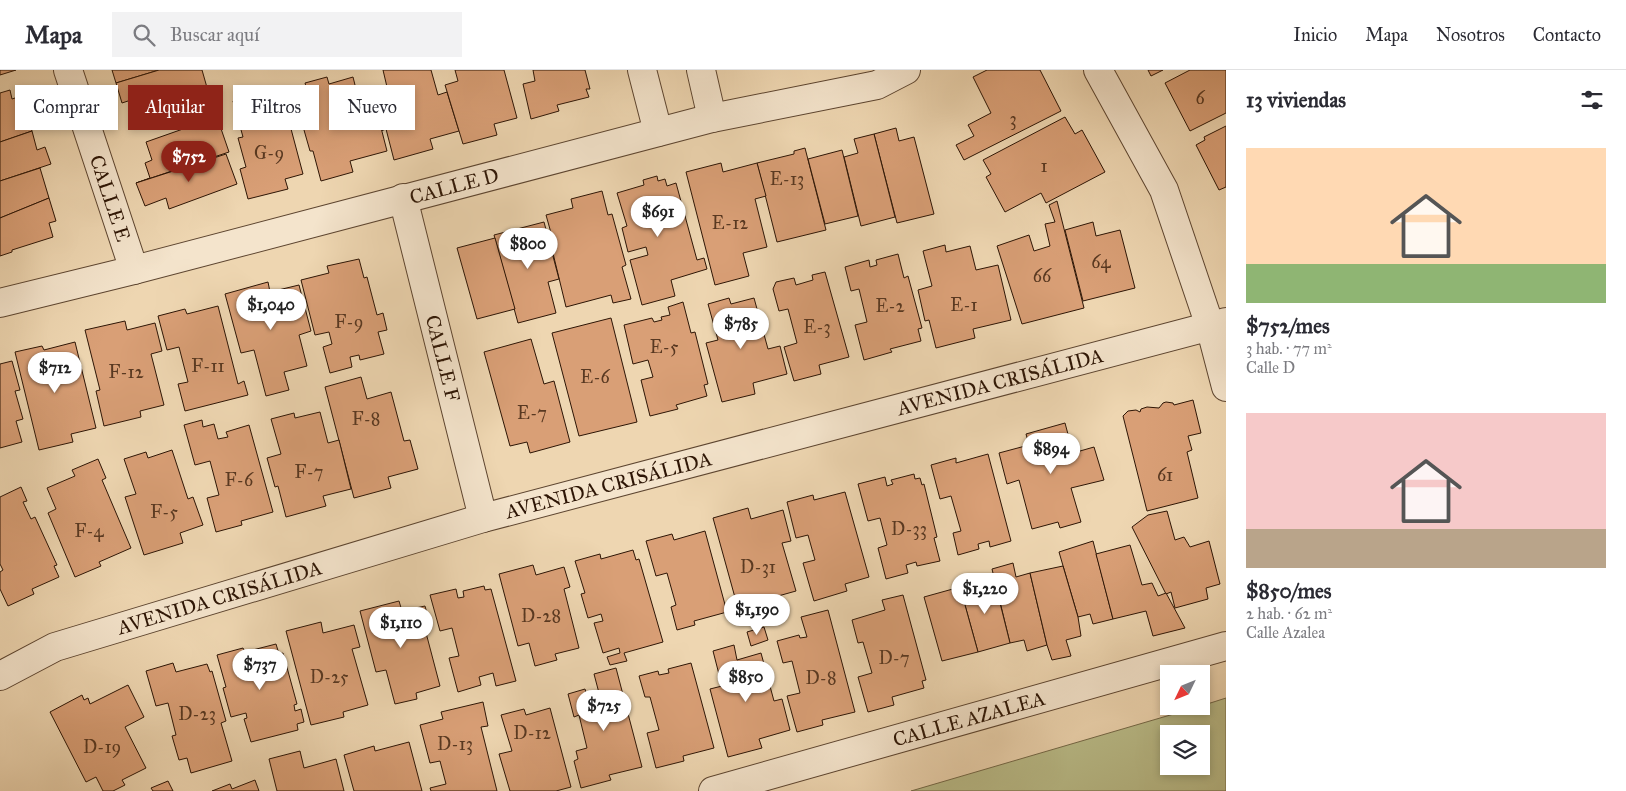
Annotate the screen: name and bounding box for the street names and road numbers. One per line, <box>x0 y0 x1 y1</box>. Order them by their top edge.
street label: CALLE E <box>85 152 136 245</box>
street label: CALLE D <box>407 163 501 209</box>
street label: CALLE F <box>421 312 465 404</box>
street label: AVENIDA CRISÁLIDA <box>893 343 1106 421</box>
street label: AVENIDA CRISÁLIDA <box>502 446 715 524</box>
street label: AVENIDA CRISÁLIDA <box>113 555 325 640</box>
street label: CALLE AZALEA <box>890 686 1048 752</box>

